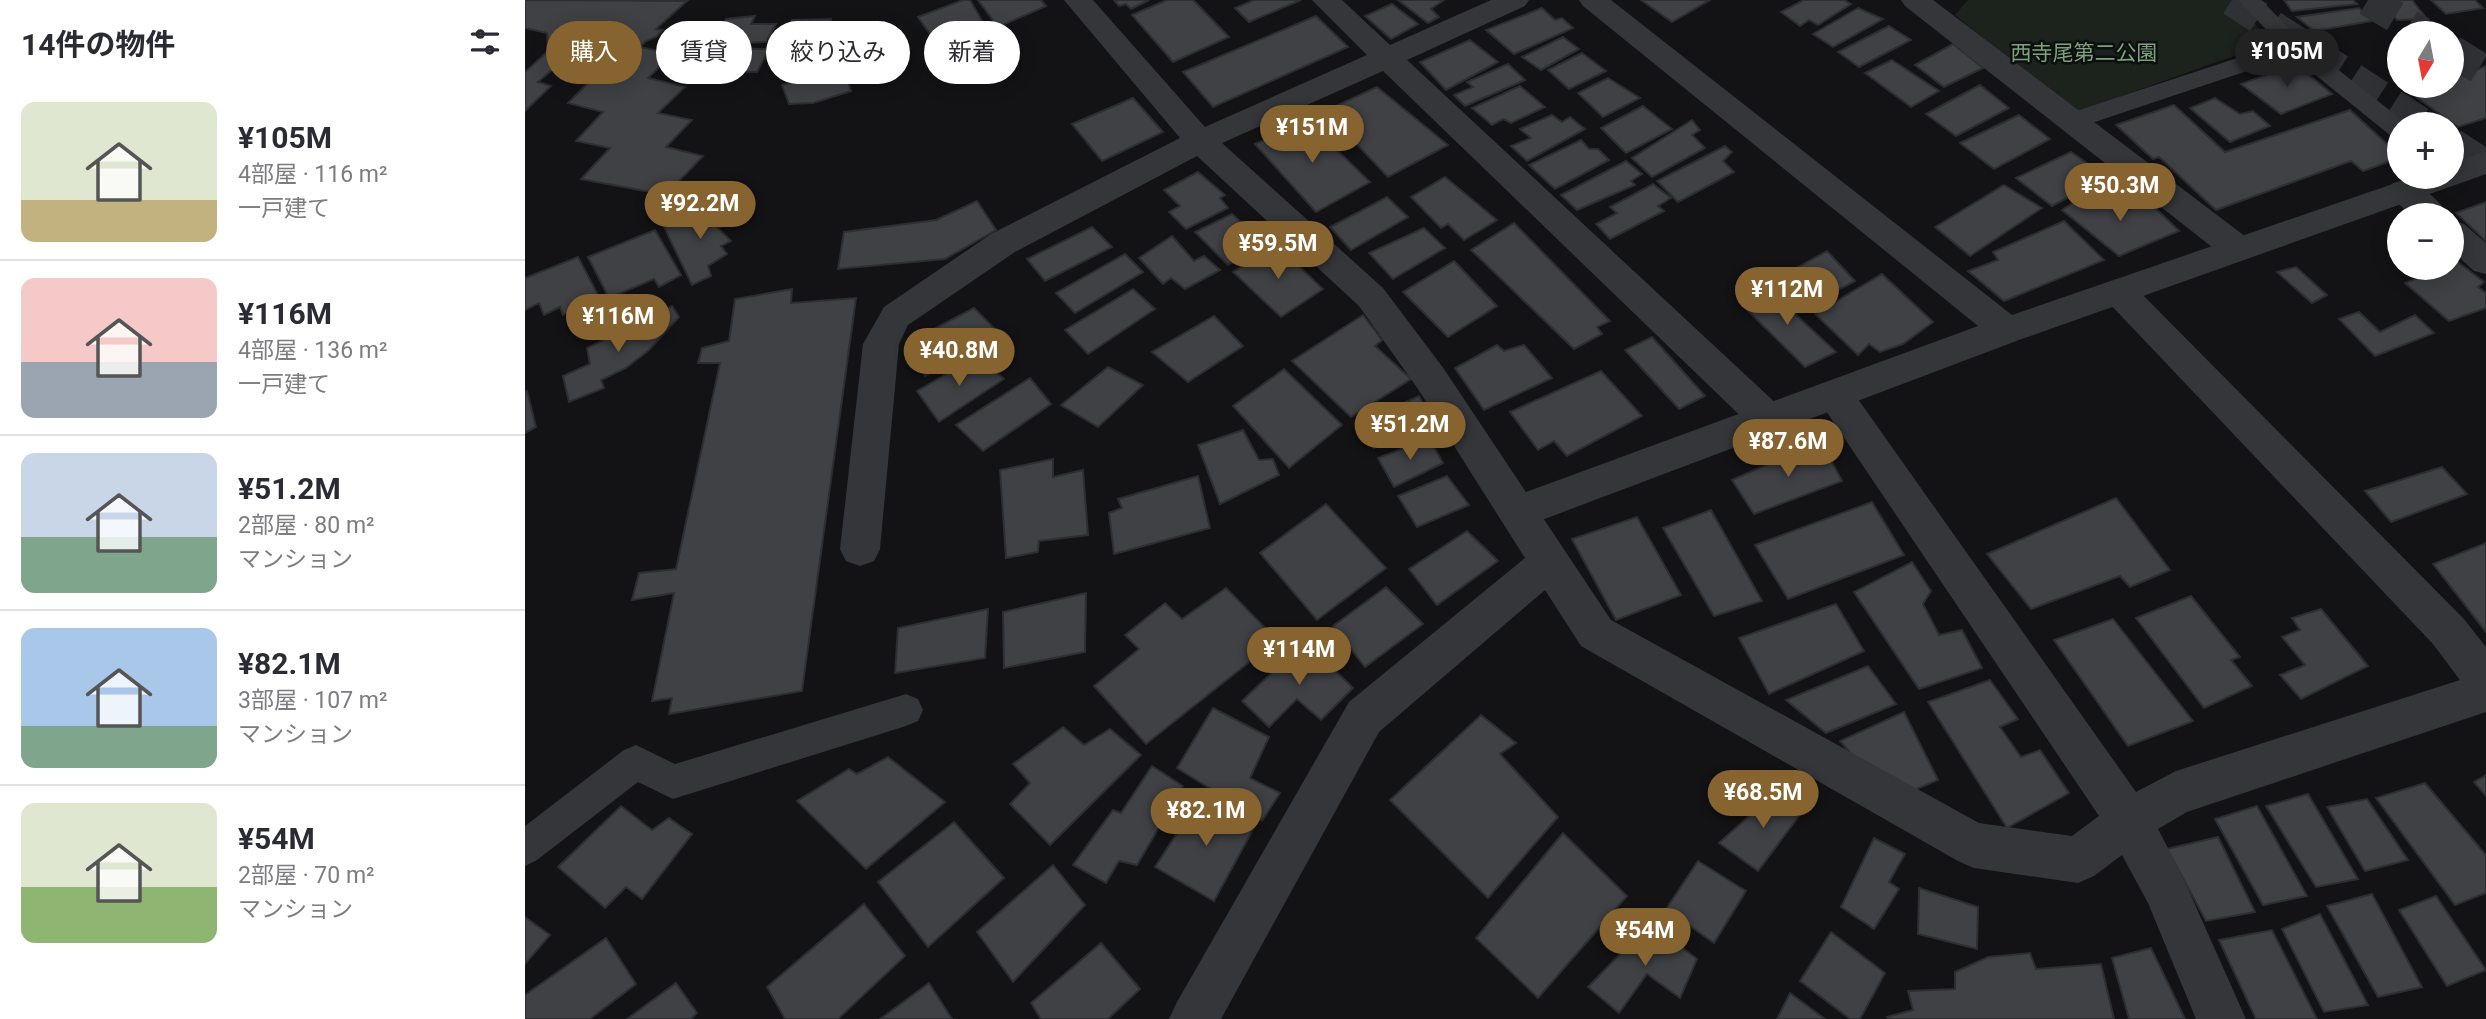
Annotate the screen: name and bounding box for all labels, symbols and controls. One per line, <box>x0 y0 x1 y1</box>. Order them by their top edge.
chip: 購入 <box>546 21 642 84</box>
chip: 賃貸 <box>656 21 752 84</box>
chip: 絞り込み <box>766 21 910 84</box>
chip: 新着 <box>924 21 1020 84</box>
north arrow <box>2387 21 2464 98</box>
map controls <box>2387 21 2464 280</box>
icon: filters <box>466 23 504 61</box>
text: 14件の物件 <box>21 27 175 62</box>
pin: ¥105M <box>2238 29 2336 89</box>
text: ¥105M <box>2251 38 2323 65</box>
park label: 西寺尾第二公園 <box>2011 41 2158 65</box>
pin: ¥151M <box>1263 106 1361 165</box>
button: + <box>2387 112 2464 189</box>
text: ¥151M <box>1276 114 1348 141</box>
text: ¥105M <box>238 120 332 155</box>
icon: home <box>77 130 161 214</box>
text: 4部屋 · 116 m² <box>238 161 387 188</box>
pin: ¥50.3M <box>2063 164 2177 223</box>
text: ¥50.3M <box>2081 172 2159 199</box>
pin: ¥92.2M <box>643 182 757 241</box>
text: ¥92.2M <box>661 190 739 217</box>
text: 一戸建て <box>238 195 330 222</box>
button: − <box>2387 203 2464 280</box>
pin: ¥59.5M <box>1221 222 1335 281</box>
text: ¥59.5M <box>1239 230 1317 257</box>
pin: ¥112M <box>1738 268 1836 327</box>
text: ¥112M <box>1751 276 1823 303</box>
pin: ¥116M <box>569 294 667 354</box>
text: ¥116M <box>238 296 332 331</box>
text: ¥116M <box>582 303 654 330</box>
icon: home <box>77 306 161 390</box>
pin: ¥40.8M <box>902 328 1016 388</box>
text: 4部屋 · 136 m² <box>238 337 387 364</box>
text: ¥40.8M <box>920 337 998 364</box>
text: 一戸建て <box>238 371 330 398</box>
pin: ¥51.2M <box>1353 402 1467 462</box>
text: ¥51.2M <box>1371 411 1449 438</box>
pin: ¥87.6M <box>1731 420 1845 479</box>
text: ¥87.6M <box>1749 428 1827 455</box>
text: ¥51.2M <box>238 471 341 506</box>
icon: home <box>77 481 161 565</box>
text: 2部屋 · 80 m² <box>238 512 375 539</box>
text: マンション <box>238 546 353 573</box>
pin: ¥114M <box>1250 628 1348 687</box>
text: ¥114M <box>1263 636 1335 663</box>
text: ¥82.1M <box>238 646 341 681</box>
icon: home <box>77 656 161 740</box>
text: 3部屋 · 107 m² <box>238 687 387 714</box>
text: マンション <box>238 721 353 748</box>
pin: ¥68.5M <box>1706 770 1820 830</box>
text: ¥68.5M <box>1724 779 1802 806</box>
pin: ¥82.1M <box>1149 788 1263 848</box>
text: ¥82.1M <box>1167 797 1245 824</box>
text: ¥54M <box>238 821 315 856</box>
icon: home <box>77 831 161 915</box>
text: 2部屋 · 70 m² <box>238 862 375 889</box>
text: マンション <box>238 896 353 923</box>
pin: ¥54M <box>1604 908 1686 968</box>
text: ¥54M <box>1616 917 1674 944</box>

